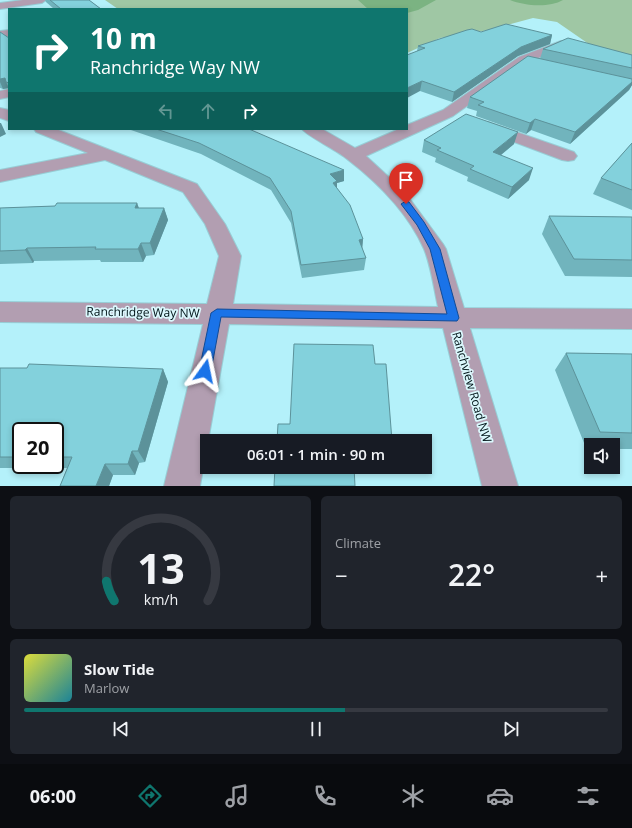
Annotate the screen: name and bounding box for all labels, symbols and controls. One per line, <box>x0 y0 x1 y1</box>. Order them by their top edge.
text: 10 m <box>90 19 157 57</box>
icon: right <box>24 24 76 76</box>
text: Ranchridge Way NW <box>90 55 260 79</box>
icon: left <box>155 100 177 122</box>
icon: ahead <box>197 100 219 122</box>
icon: right <box>239 100 261 122</box>
pin <box>389 163 423 204</box>
icon: arrive <box>395 169 417 191</box>
street label: Ranchridge Way NW <box>86 303 200 321</box>
street label: Ranchview Road NW <box>448 330 496 444</box>
position arrow <box>184 350 226 392</box>
speed limit sign: 20 <box>12 422 64 474</box>
map controls <box>584 438 620 474</box>
button: sound <box>584 438 620 474</box>
text: 06:01 · 1 min · 90 m <box>247 444 385 464</box>
text: Climate <box>335 534 381 552</box>
text: 13 <box>137 539 184 595</box>
text: 22° <box>448 554 495 595</box>
text: − <box>335 560 348 590</box>
text: + <box>595 560 608 590</box>
text: km/h <box>143 589 178 608</box>
text: Slow Tide <box>84 659 154 679</box>
text: Marlow <box>84 679 129 697</box>
icon: previous <box>110 718 132 740</box>
icon: pause <box>305 718 327 740</box>
icon: next <box>500 718 522 740</box>
icon: directions <box>136 782 164 810</box>
icon: music <box>223 782 251 810</box>
icon: phone <box>311 782 339 810</box>
icon: climate <box>399 782 427 810</box>
icon: car <box>486 782 514 810</box>
icon: filters <box>574 782 602 810</box>
text: 06:00 <box>30 784 76 808</box>

